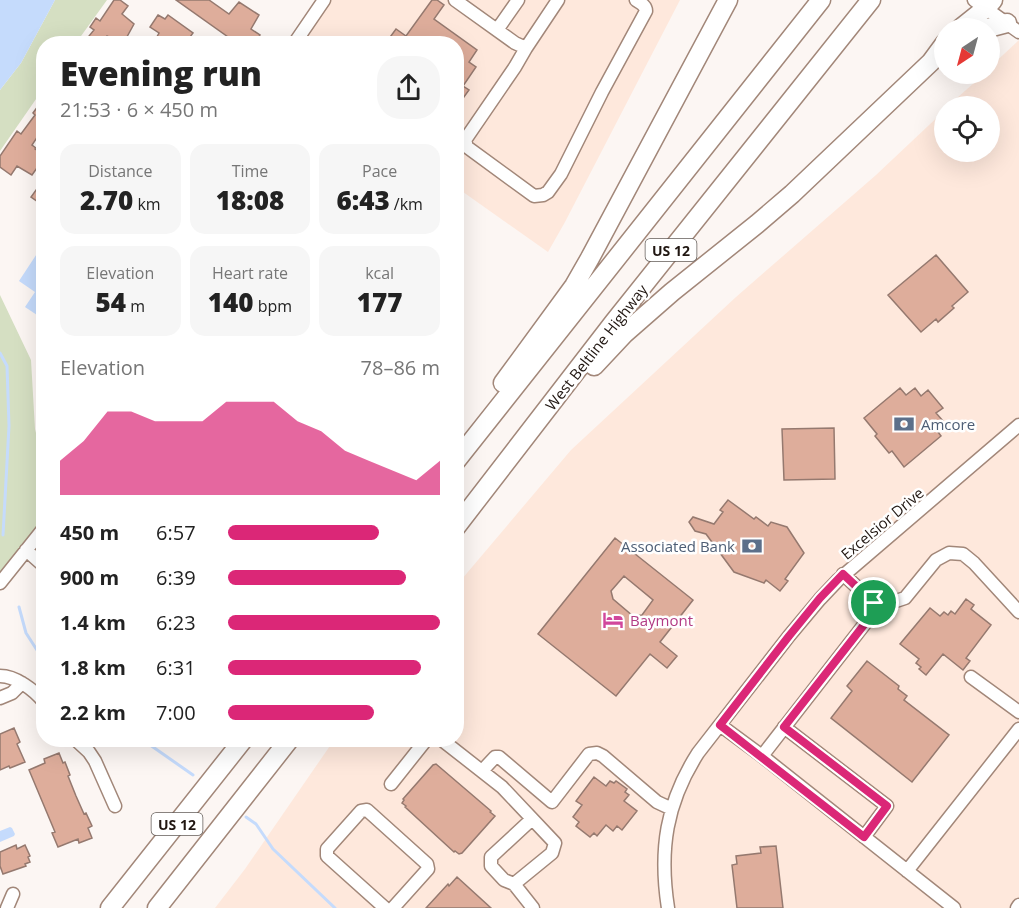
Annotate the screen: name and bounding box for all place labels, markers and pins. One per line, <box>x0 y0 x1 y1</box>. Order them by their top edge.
bank icon: Amcore <box>892 412 916 436</box>
place label: Amcore <box>921 414 975 434</box>
bank icon: Associated Bank <box>740 534 764 558</box>
place label: Associated Bank <box>621 536 735 556</box>
pin <box>848 577 899 628</box>
hotel icon: Baymont <box>601 608 625 632</box>
place label: Baymont <box>630 610 693 630</box>

